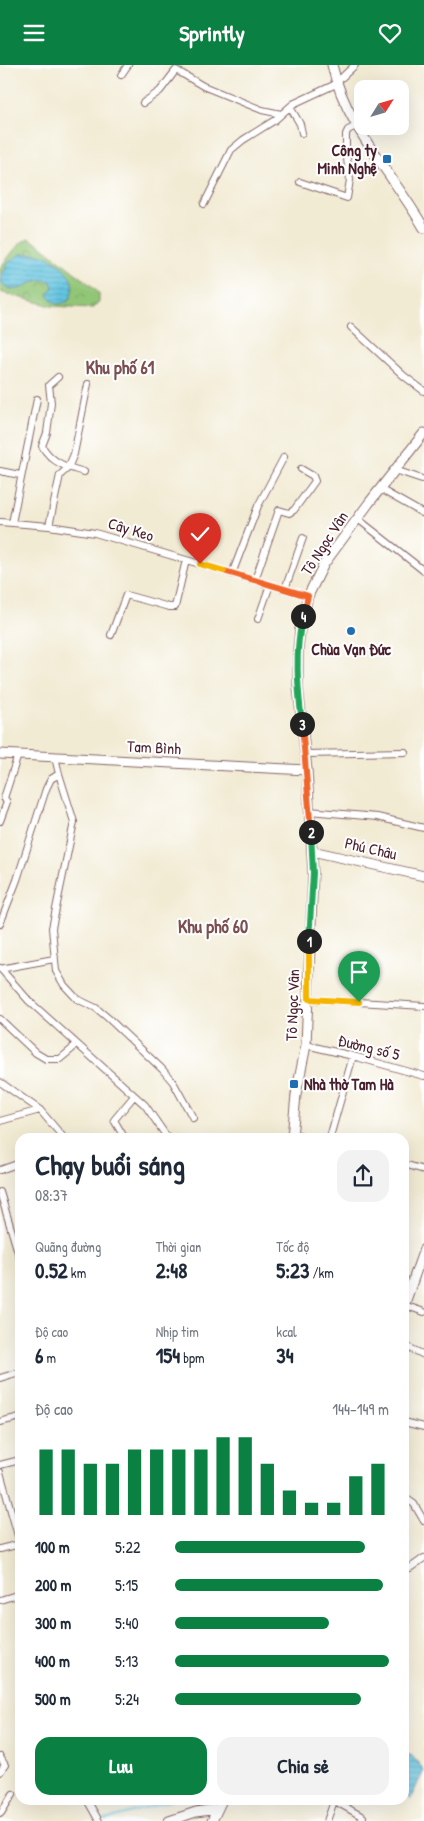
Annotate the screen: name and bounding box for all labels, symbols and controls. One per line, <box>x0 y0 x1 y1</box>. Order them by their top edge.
text: Sprintly <box>179 18 245 48</box>
icon: menu <box>20 19 48 47</box>
icon: heart <box>376 19 404 47</box>
north arrow <box>354 80 409 135</box>
map controls <box>354 80 409 135</box>
place label: Công ty Minh Nghệ <box>318 139 378 180</box>
marker: Công ty Minh Nghệ <box>381 153 393 165</box>
district label: Khu phố 61 <box>86 355 155 381</box>
street label: Tô Ngọc Vân <box>295 507 353 579</box>
street label: Cây Keo <box>105 512 157 547</box>
pin <box>179 513 221 564</box>
icon: check <box>186 520 214 548</box>
pin: 4 <box>290 603 316 629</box>
text: 4 <box>301 607 306 626</box>
marker: Chùa Vạn Đức <box>345 625 357 637</box>
place label: Chùa Vạn Đức <box>311 638 391 660</box>
pin: 3 <box>290 711 314 737</box>
text: 3 <box>299 715 306 734</box>
street label: Tam Bình <box>126 735 182 759</box>
pin: 2 <box>298 819 324 845</box>
text: 2 <box>308 823 315 842</box>
street label: Phú Châu <box>343 831 400 865</box>
district label: Khu phố 60 <box>178 914 248 940</box>
pin: 1 <box>296 929 322 953</box>
text: 1 <box>307 932 312 951</box>
pin <box>338 951 380 1002</box>
icon: arrive <box>345 958 373 986</box>
street label: Tô Ngọc Vân <box>280 969 304 1041</box>
street label: Đường số 5 <box>336 1029 402 1065</box>
place label: Nhà thờ Tam Hà <box>304 1073 394 1095</box>
marker: Nhà thờ Tam Hà <box>288 1078 300 1090</box>
text: Chạy buổi sáng <box>35 1146 185 1184</box>
button: share <box>337 1150 389 1202</box>
text: 08:37 <box>35 1184 68 1206</box>
text: Quãng đường <box>35 1237 101 1256</box>
text: Thời gian <box>156 1237 201 1256</box>
text: Tốc độ <box>276 1237 309 1256</box>
text: 0.52 <box>35 1256 68 1285</box>
text: 2:48 <box>156 1256 187 1285</box>
text: 5:23 <box>276 1256 309 1285</box>
text: km <box>68 1263 86 1282</box>
text: /km <box>309 1263 334 1282</box>
text: Độ cao <box>35 1322 68 1341</box>
text: Nhịp tim <box>156 1322 199 1341</box>
text: kcal <box>276 1322 297 1341</box>
text: 6 <box>35 1341 43 1370</box>
text: 154 <box>156 1341 180 1370</box>
text: 34 <box>276 1341 294 1370</box>
text: m <box>43 1348 56 1367</box>
text: bpm <box>180 1348 205 1367</box>
text: Độ cao <box>35 1398 73 1420</box>
text: 144–149 m <box>332 1398 389 1420</box>
text: 100 m <box>35 1536 70 1558</box>
text: 5:22 <box>115 1536 140 1558</box>
text: 200 m <box>35 1574 71 1596</box>
text: 5:15 <box>115 1574 138 1596</box>
text: 300 m <box>35 1612 71 1634</box>
text: 5:40 <box>115 1612 139 1634</box>
text: 400 m <box>35 1650 70 1672</box>
text: 5:13 <box>115 1650 138 1672</box>
text: 500 m <box>35 1688 71 1710</box>
text: 5:24 <box>115 1688 139 1710</box>
button: Lưu <box>35 1737 207 1795</box>
button: Chia sẻ <box>217 1737 389 1795</box>

